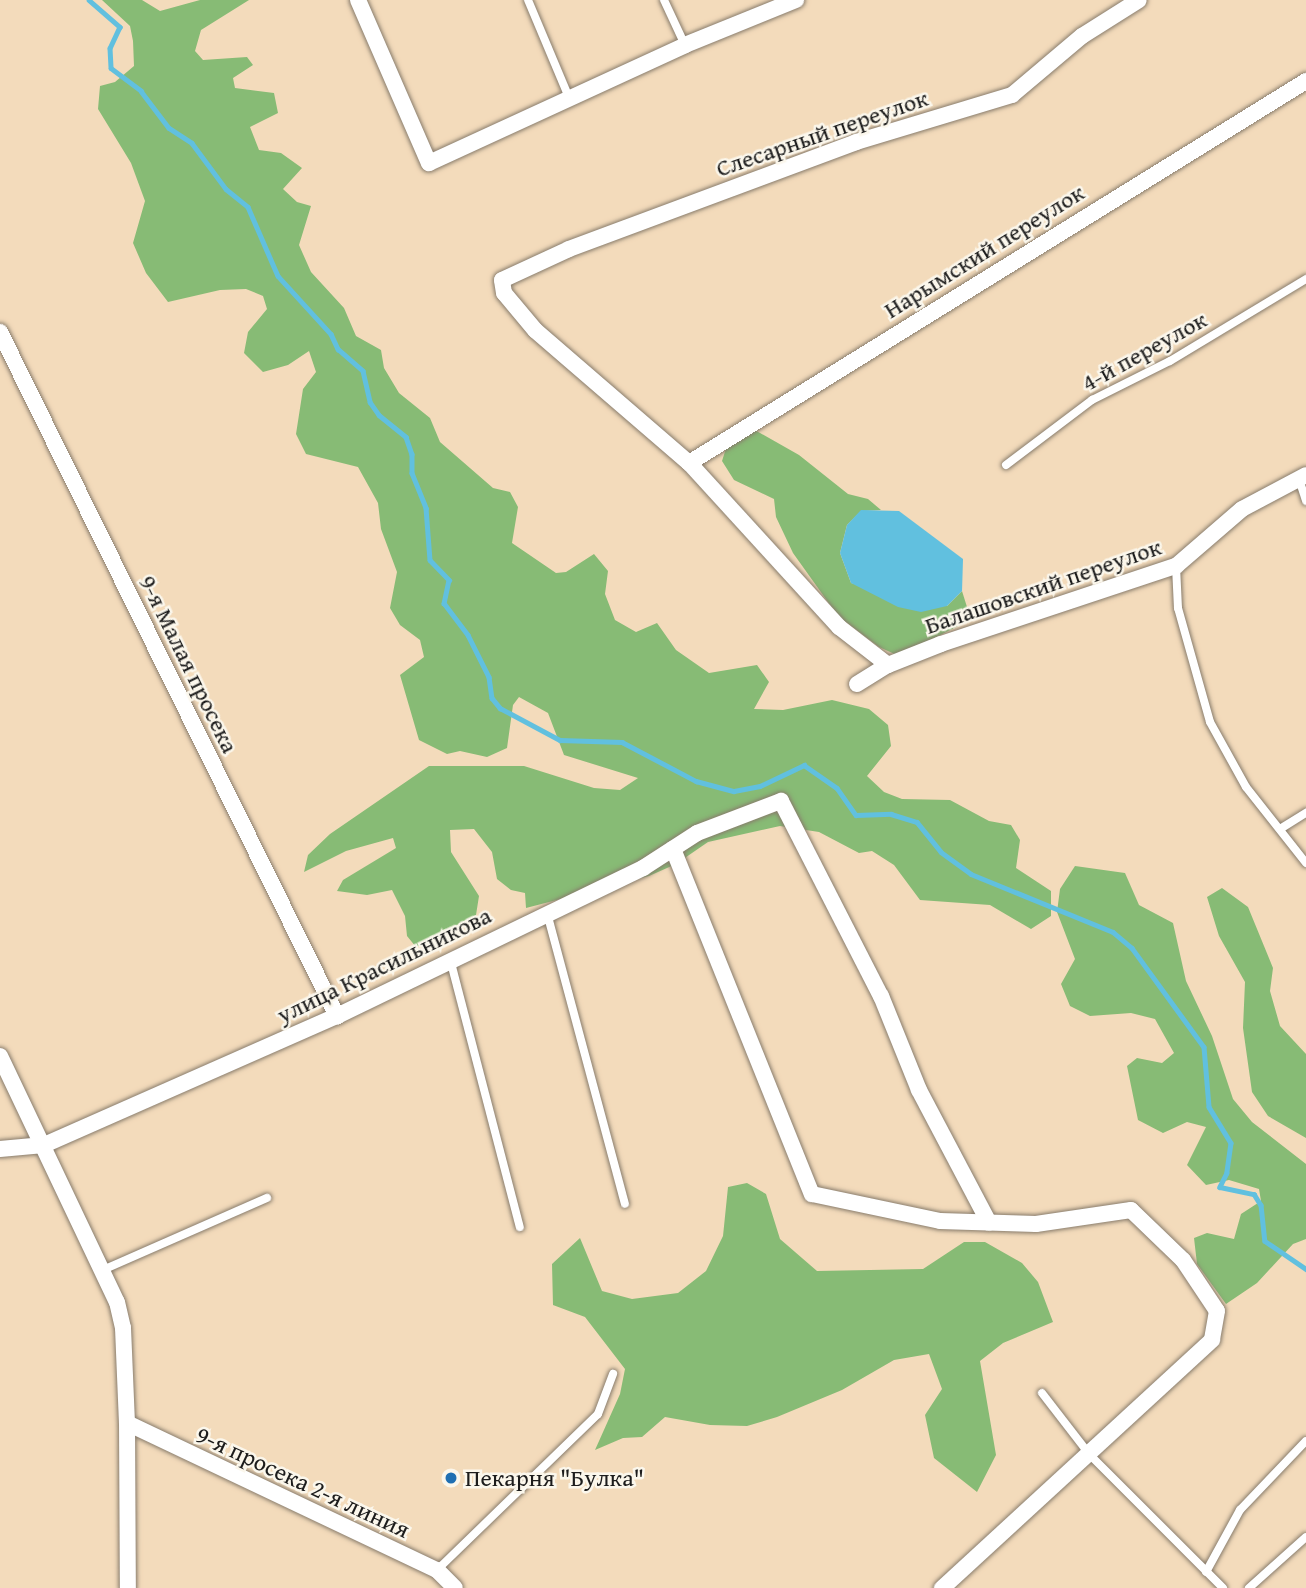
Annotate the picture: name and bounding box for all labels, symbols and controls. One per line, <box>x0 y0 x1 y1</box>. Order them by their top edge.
street label: Слесарный переулок <box>712 83 932 183</box>
street label: Нарымский переулок <box>879 178 1089 324</box>
street label: 4-й переулок <box>1076 305 1212 397</box>
street label: Балашовский переулок <box>921 532 1165 640</box>
street label: 9-я Малая просека <box>133 570 245 758</box>
street label: улица Красильникова <box>272 901 496 1029</box>
street label: 9-я просека 2-я линия <box>192 1420 414 1544</box>
place label: Пекарня "Булка" <box>465 1464 644 1492</box>
marker: Пекарня "Булка" <box>443 1470 459 1486</box>

